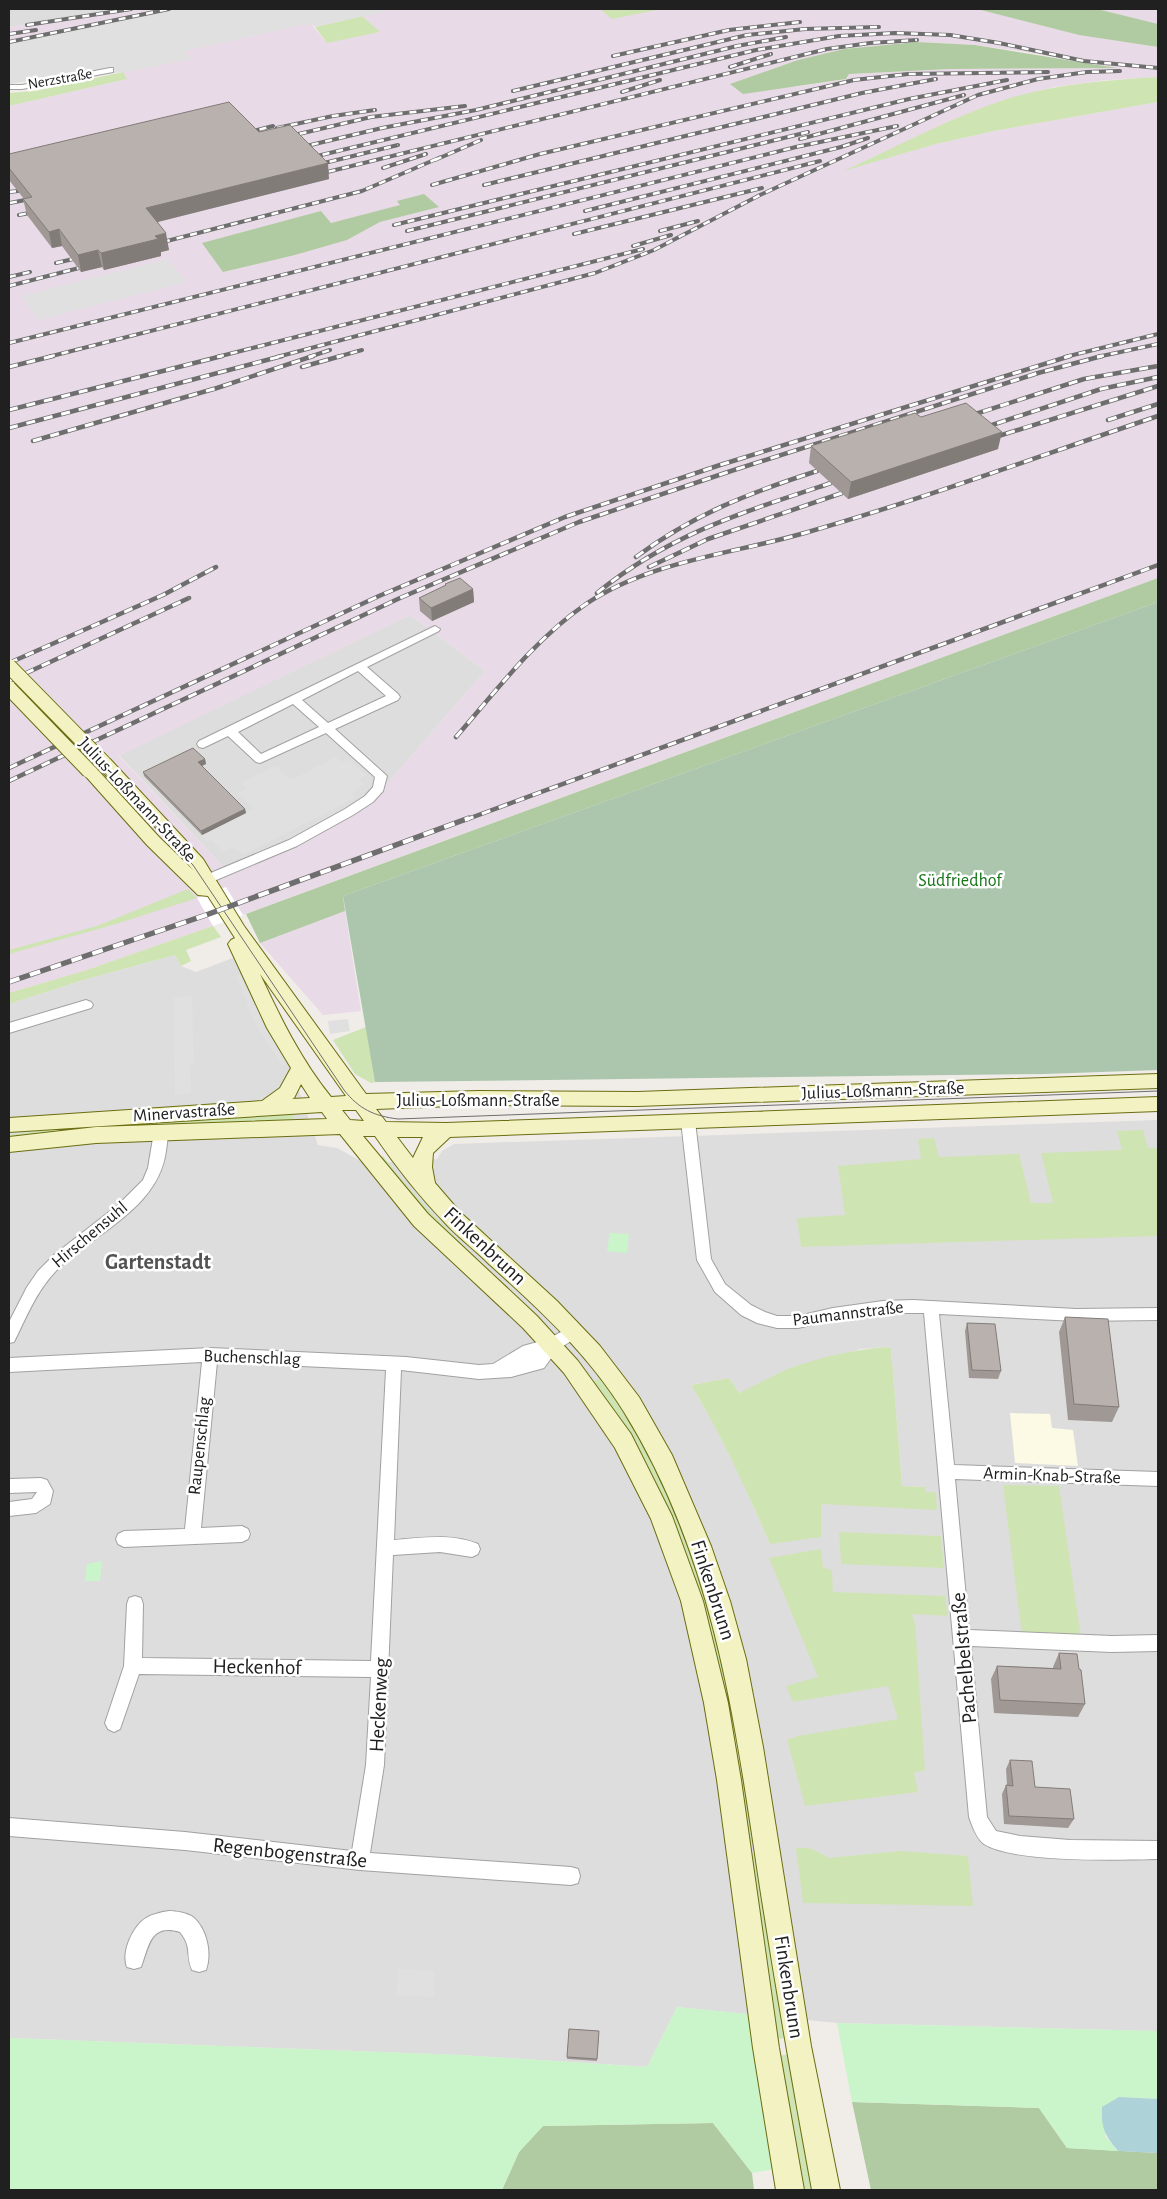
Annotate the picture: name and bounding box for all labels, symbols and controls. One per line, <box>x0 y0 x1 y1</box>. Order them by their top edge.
street label: Nerzstraße <box>27 66 93 92</box>
street label: Julius-Loßmann-Straße <box>75 734 199 866</box>
park label: Südfriedhof <box>918 872 1003 890</box>
street label: Julius-Loßmann-Straße <box>801 1079 965 1103</box>
street label: Julius-Loßmann-Straße <box>397 1092 560 1110</box>
street label: Minervastraße <box>132 1100 236 1126</box>
street label: Hirschensuhl <box>49 1198 131 1272</box>
street label: Finkenbrunn <box>440 1203 530 1289</box>
district label: Gartenstadt <box>105 1251 212 1273</box>
street label: Paumannstraße <box>791 1298 905 1330</box>
street label: Buchenschlag <box>203 1347 301 1369</box>
street label: Raupenschlag <box>186 1396 214 1496</box>
street label: Armin-Knab-Straße <box>983 1465 1121 1487</box>
street label: Finkenbrunn <box>687 1537 739 1643</box>
street label: Pachelbelstraße <box>948 1592 980 1724</box>
street label: Heckenhof <box>213 1656 303 1678</box>
street label: Heckenweg <box>366 1656 392 1753</box>
street label: Regenbogenstraße <box>212 1834 368 1872</box>
street label: Finkenbrunn <box>770 1934 808 2040</box>

